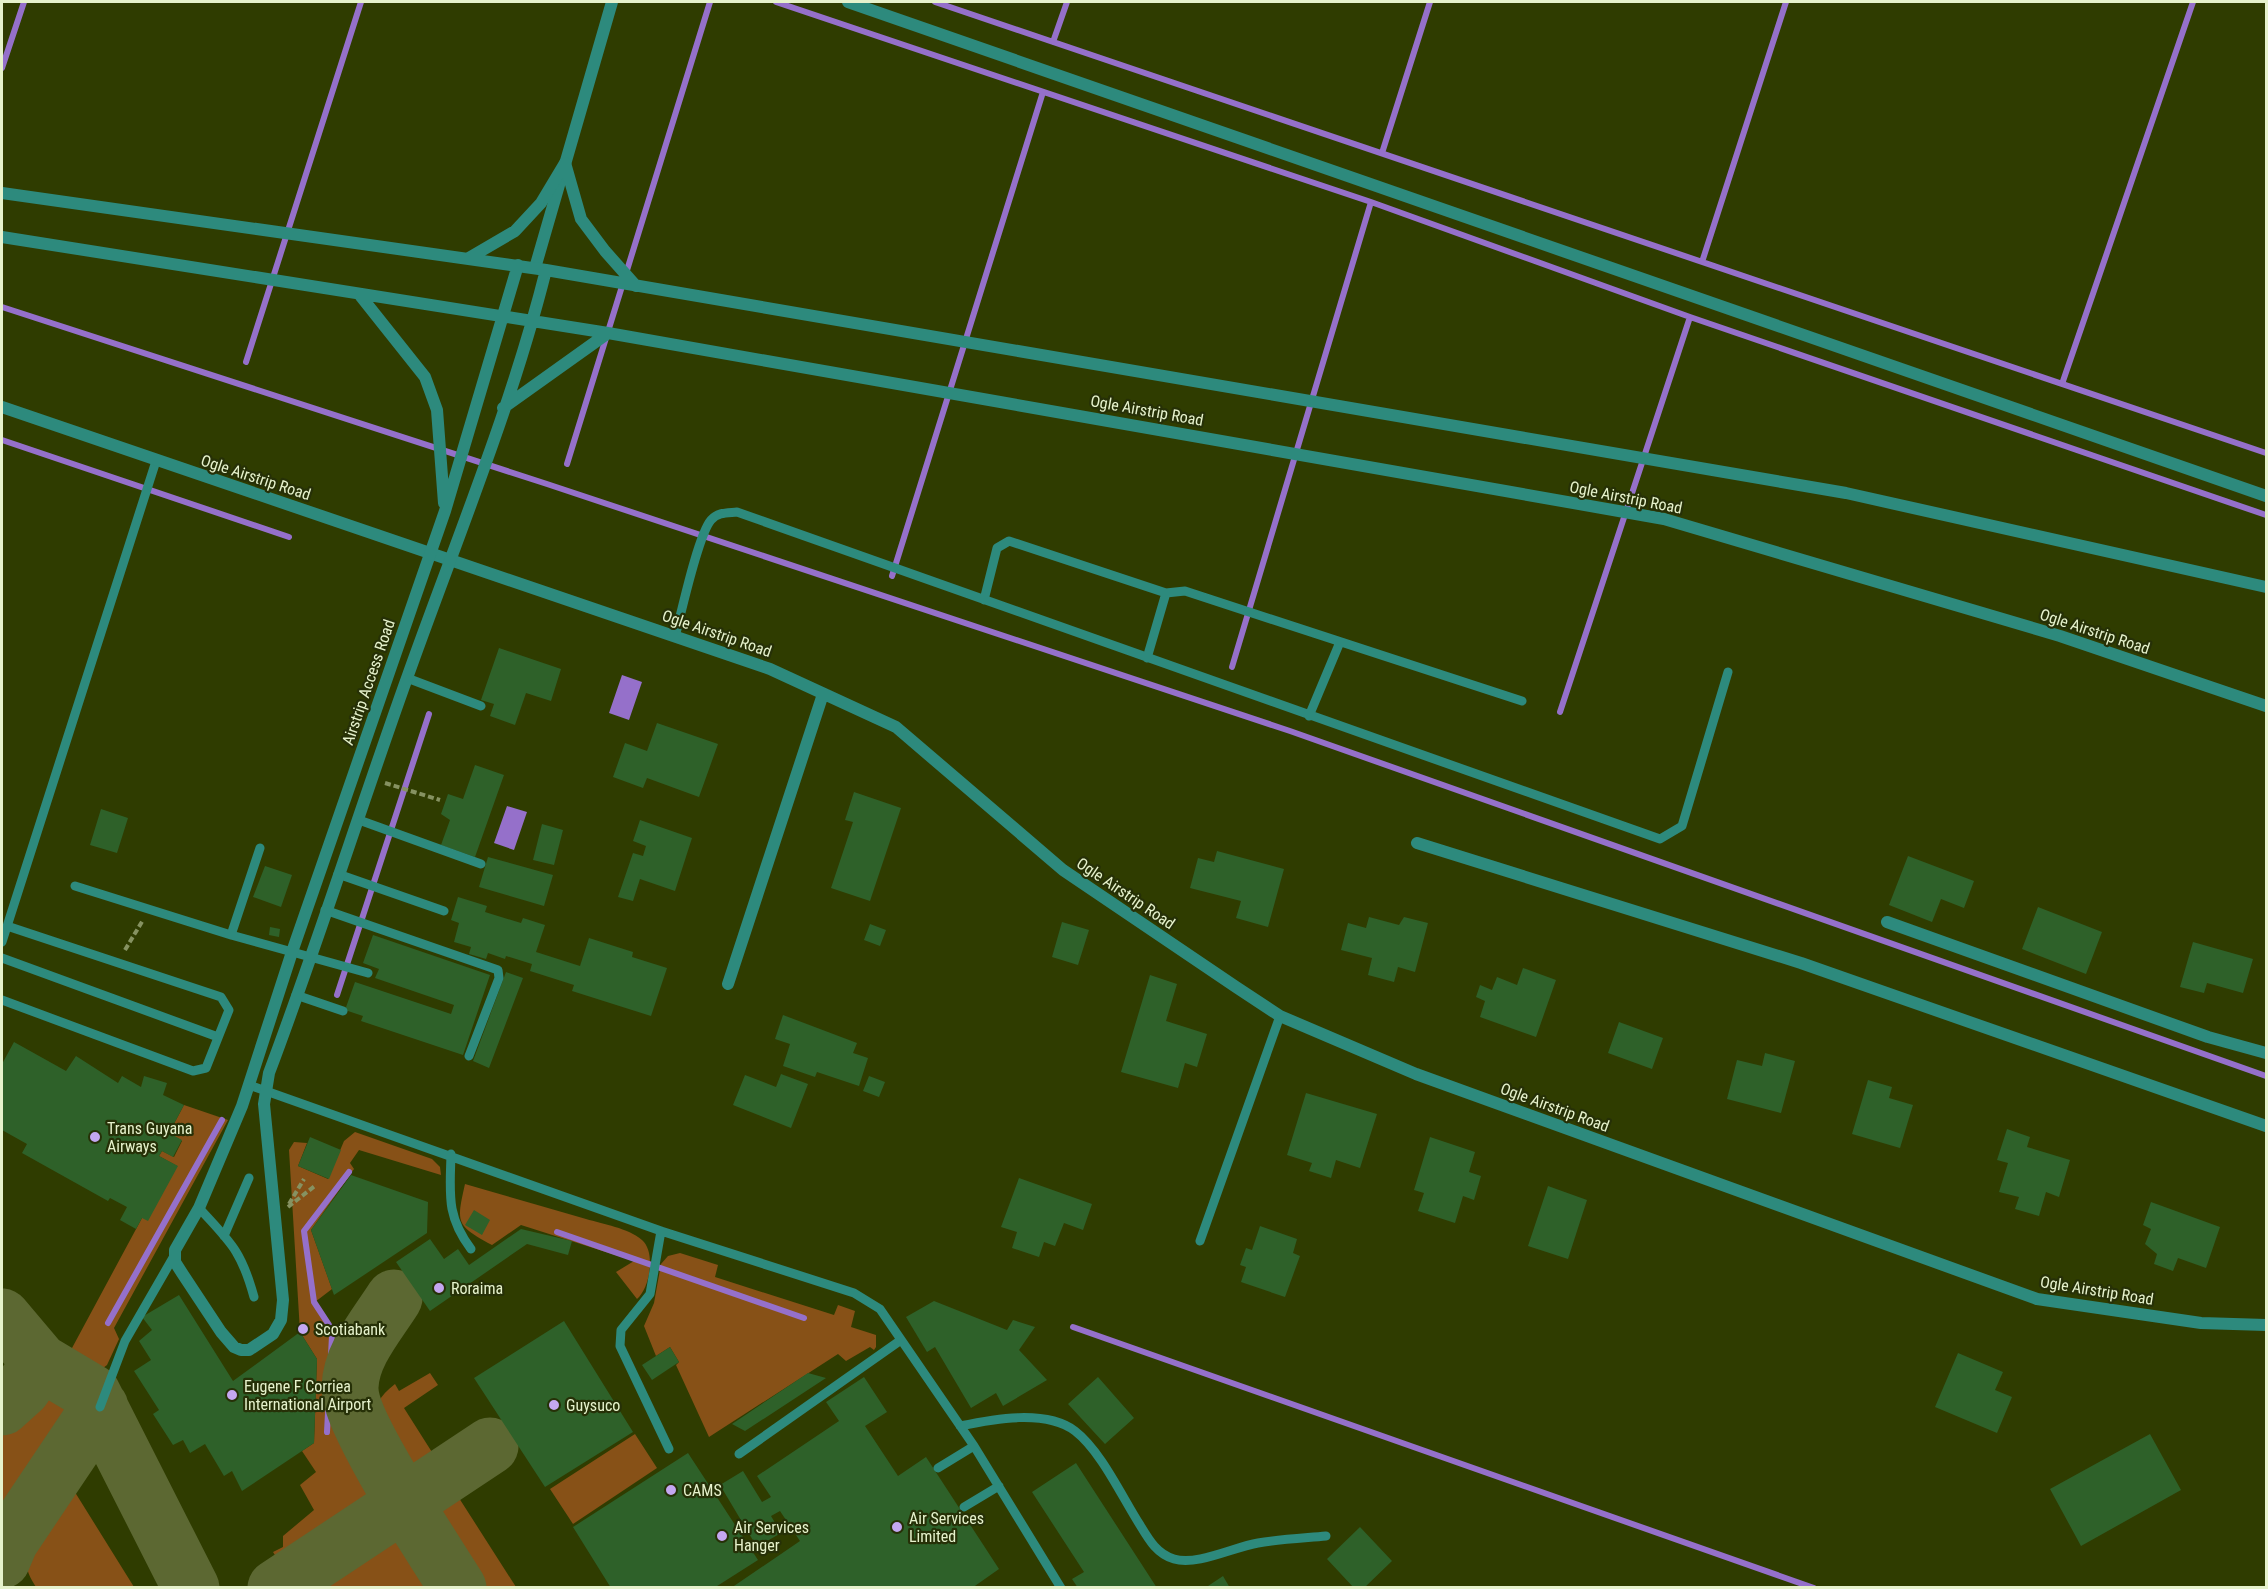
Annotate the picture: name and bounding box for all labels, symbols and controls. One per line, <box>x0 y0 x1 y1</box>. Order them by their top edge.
street label: Ogle Airstrip Road <box>1089 391 1205 430</box>
street label: Ogle Airstrip Road <box>199 451 313 504</box>
street label: Ogle Airstrip Road <box>1568 477 1684 518</box>
street label: Ogle Airstrip Road <box>2038 605 2152 658</box>
street label: Ogle Airstrip Road <box>660 606 774 661</box>
street label: Airstrip Access Road <box>338 617 399 748</box>
street label: Ogle Airstrip Road <box>1073 854 1178 933</box>
street label: Ogle Airstrip Road <box>1498 1079 1612 1136</box>
place label: Trans Guyana Airways <box>107 1119 193 1156</box>
marker: Trans Guyana Airways <box>88 1130 102 1144</box>
street label: Ogle Airstrip Road <box>2039 1272 2155 1309</box>
place label: Roraima <box>451 1279 503 1298</box>
marker: Roraima <box>432 1281 446 1295</box>
place label: Scotiabank <box>315 1320 386 1339</box>
marker: Scotiabank <box>296 1322 310 1336</box>
place label: Eugene F Corriea International Airport <box>244 1377 371 1414</box>
marker: Eugene F Corriea International Airport <box>225 1388 239 1402</box>
place label: Guysuco <box>566 1396 620 1415</box>
marker: Guysuco <box>547 1398 561 1412</box>
place label: CAMS <box>683 1481 722 1500</box>
marker: CAMS <box>664 1483 678 1497</box>
place label: Air Services Limited <box>909 1509 984 1546</box>
place label: Air Services Hanger <box>734 1518 809 1555</box>
marker: Air Services Limited <box>890 1520 904 1534</box>
marker: Air Services Hanger <box>715 1529 729 1543</box>

